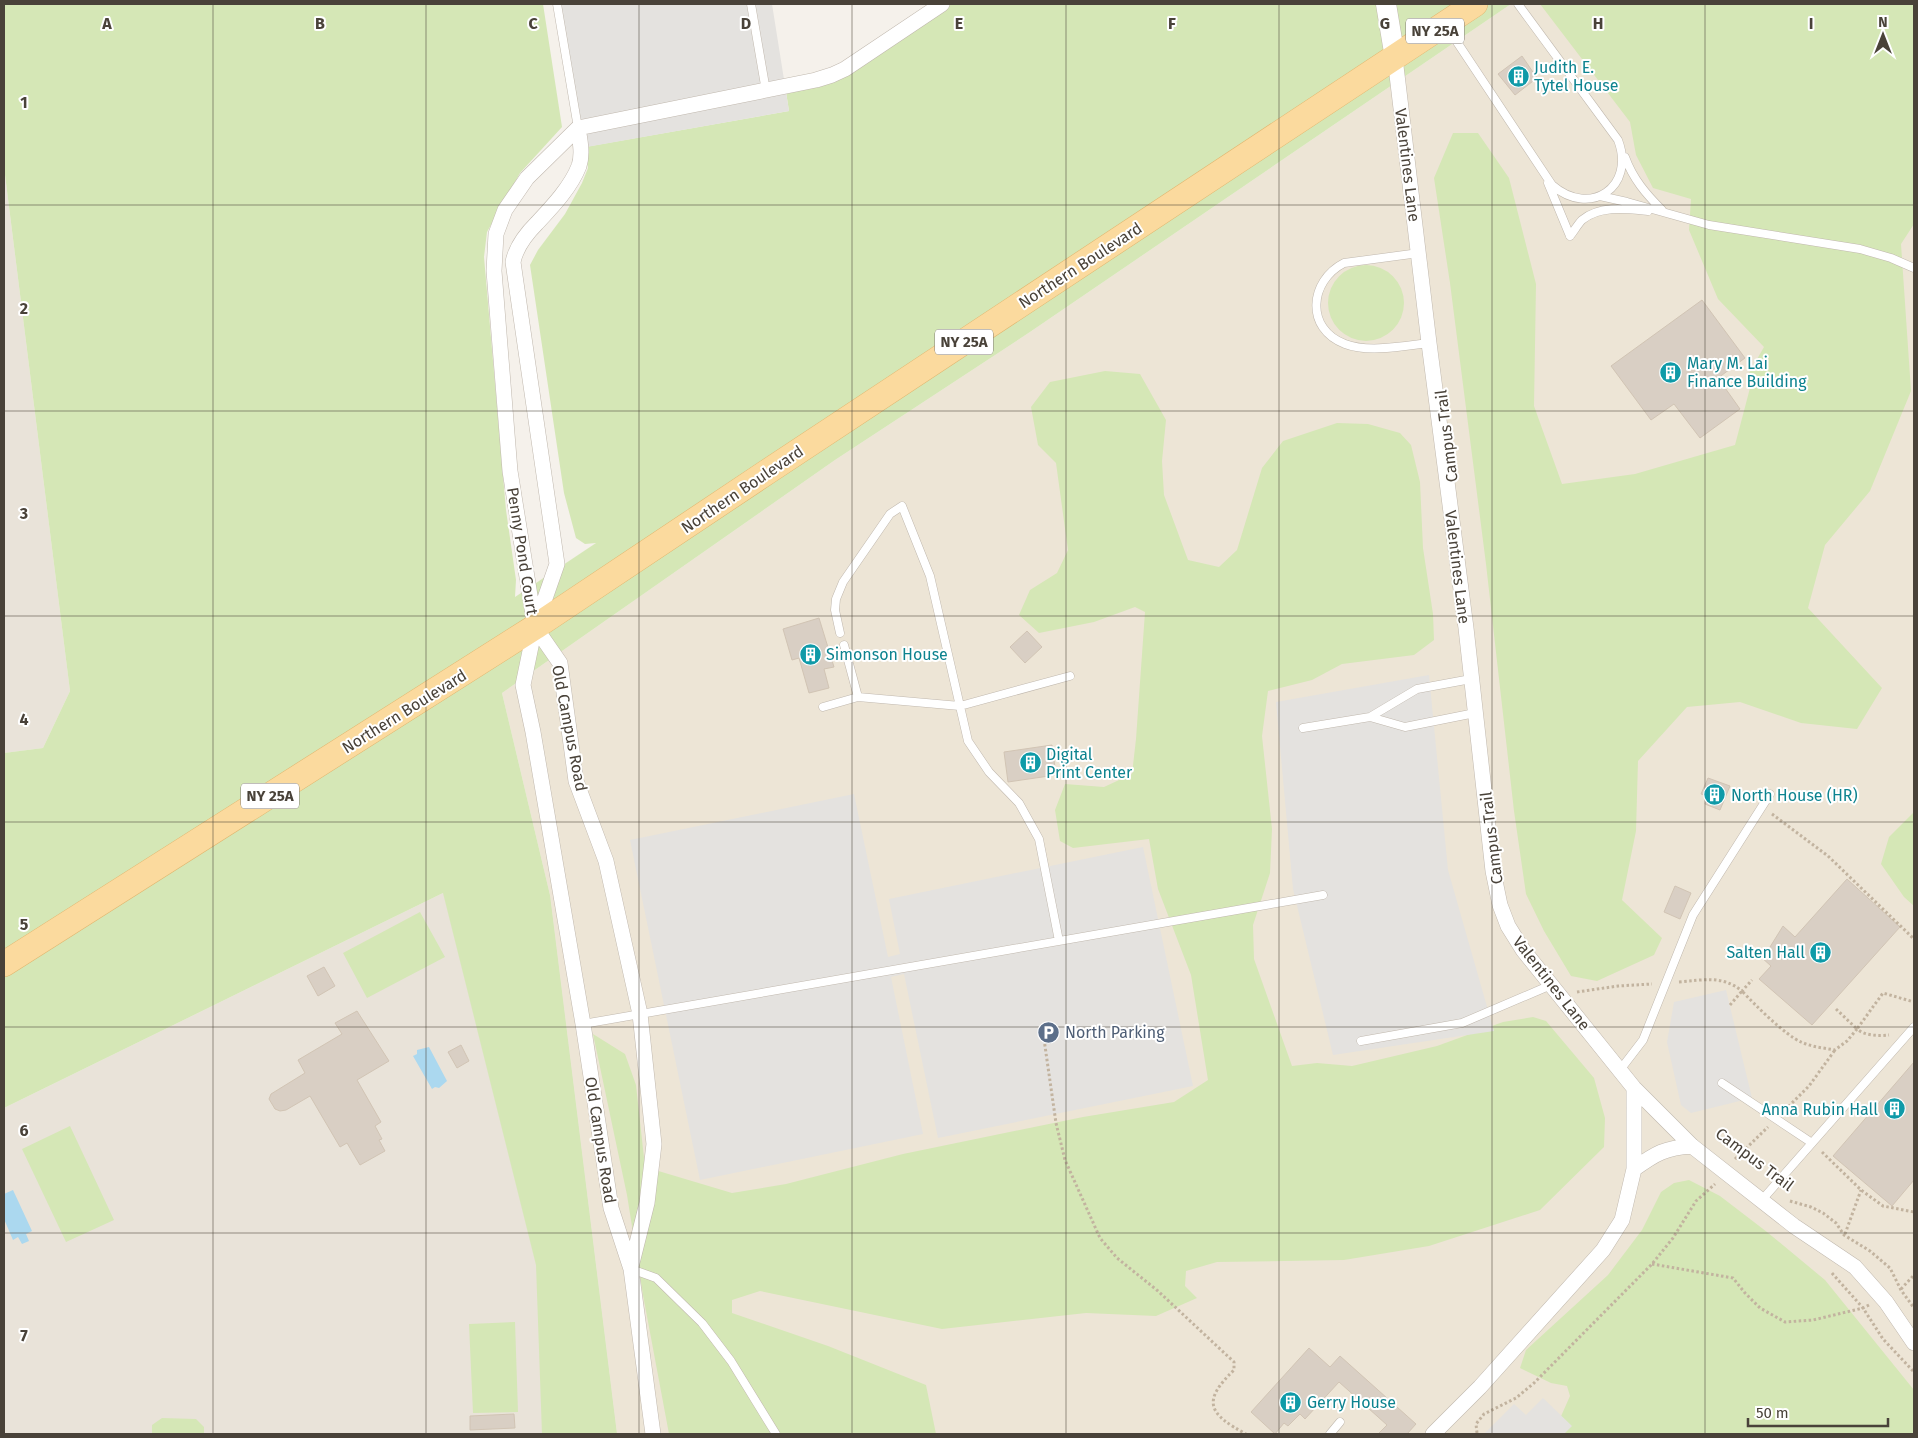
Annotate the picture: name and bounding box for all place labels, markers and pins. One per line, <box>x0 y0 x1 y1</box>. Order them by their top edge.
place label: Judith E. Tytel House <box>1534 58 1618 95</box>
building icon: Judith E. Tytel House <box>1506 64 1530 88</box>
place label: Mary M. Lai Finance Building <box>1687 354 1807 391</box>
building icon: Mary M. Lai Finance Building <box>1659 360 1683 384</box>
building icon: Simonson House <box>798 642 822 666</box>
place label: Simonson House <box>826 645 948 664</box>
place label: Digital Print Center <box>1046 745 1133 782</box>
building icon: Digital Print Center <box>1018 751 1042 775</box>
building icon: North House (HR) <box>1703 783 1727 807</box>
place label: North House (HR) <box>1731 786 1858 805</box>
building icon: Salten Hall <box>1809 940 1833 964</box>
place label: Salten Hall <box>1726 943 1805 962</box>
parking icon: North Parking <box>1037 1020 1061 1044</box>
place label: North Parking <box>1065 1023 1165 1042</box>
building icon: Anna Rubin Hall <box>1882 1097 1906 1121</box>
place label: Anna Rubin Hall <box>1762 1100 1878 1119</box>
building icon: Gerry House <box>1279 1390 1303 1414</box>
place label: Gerry House <box>1307 1393 1396 1412</box>

